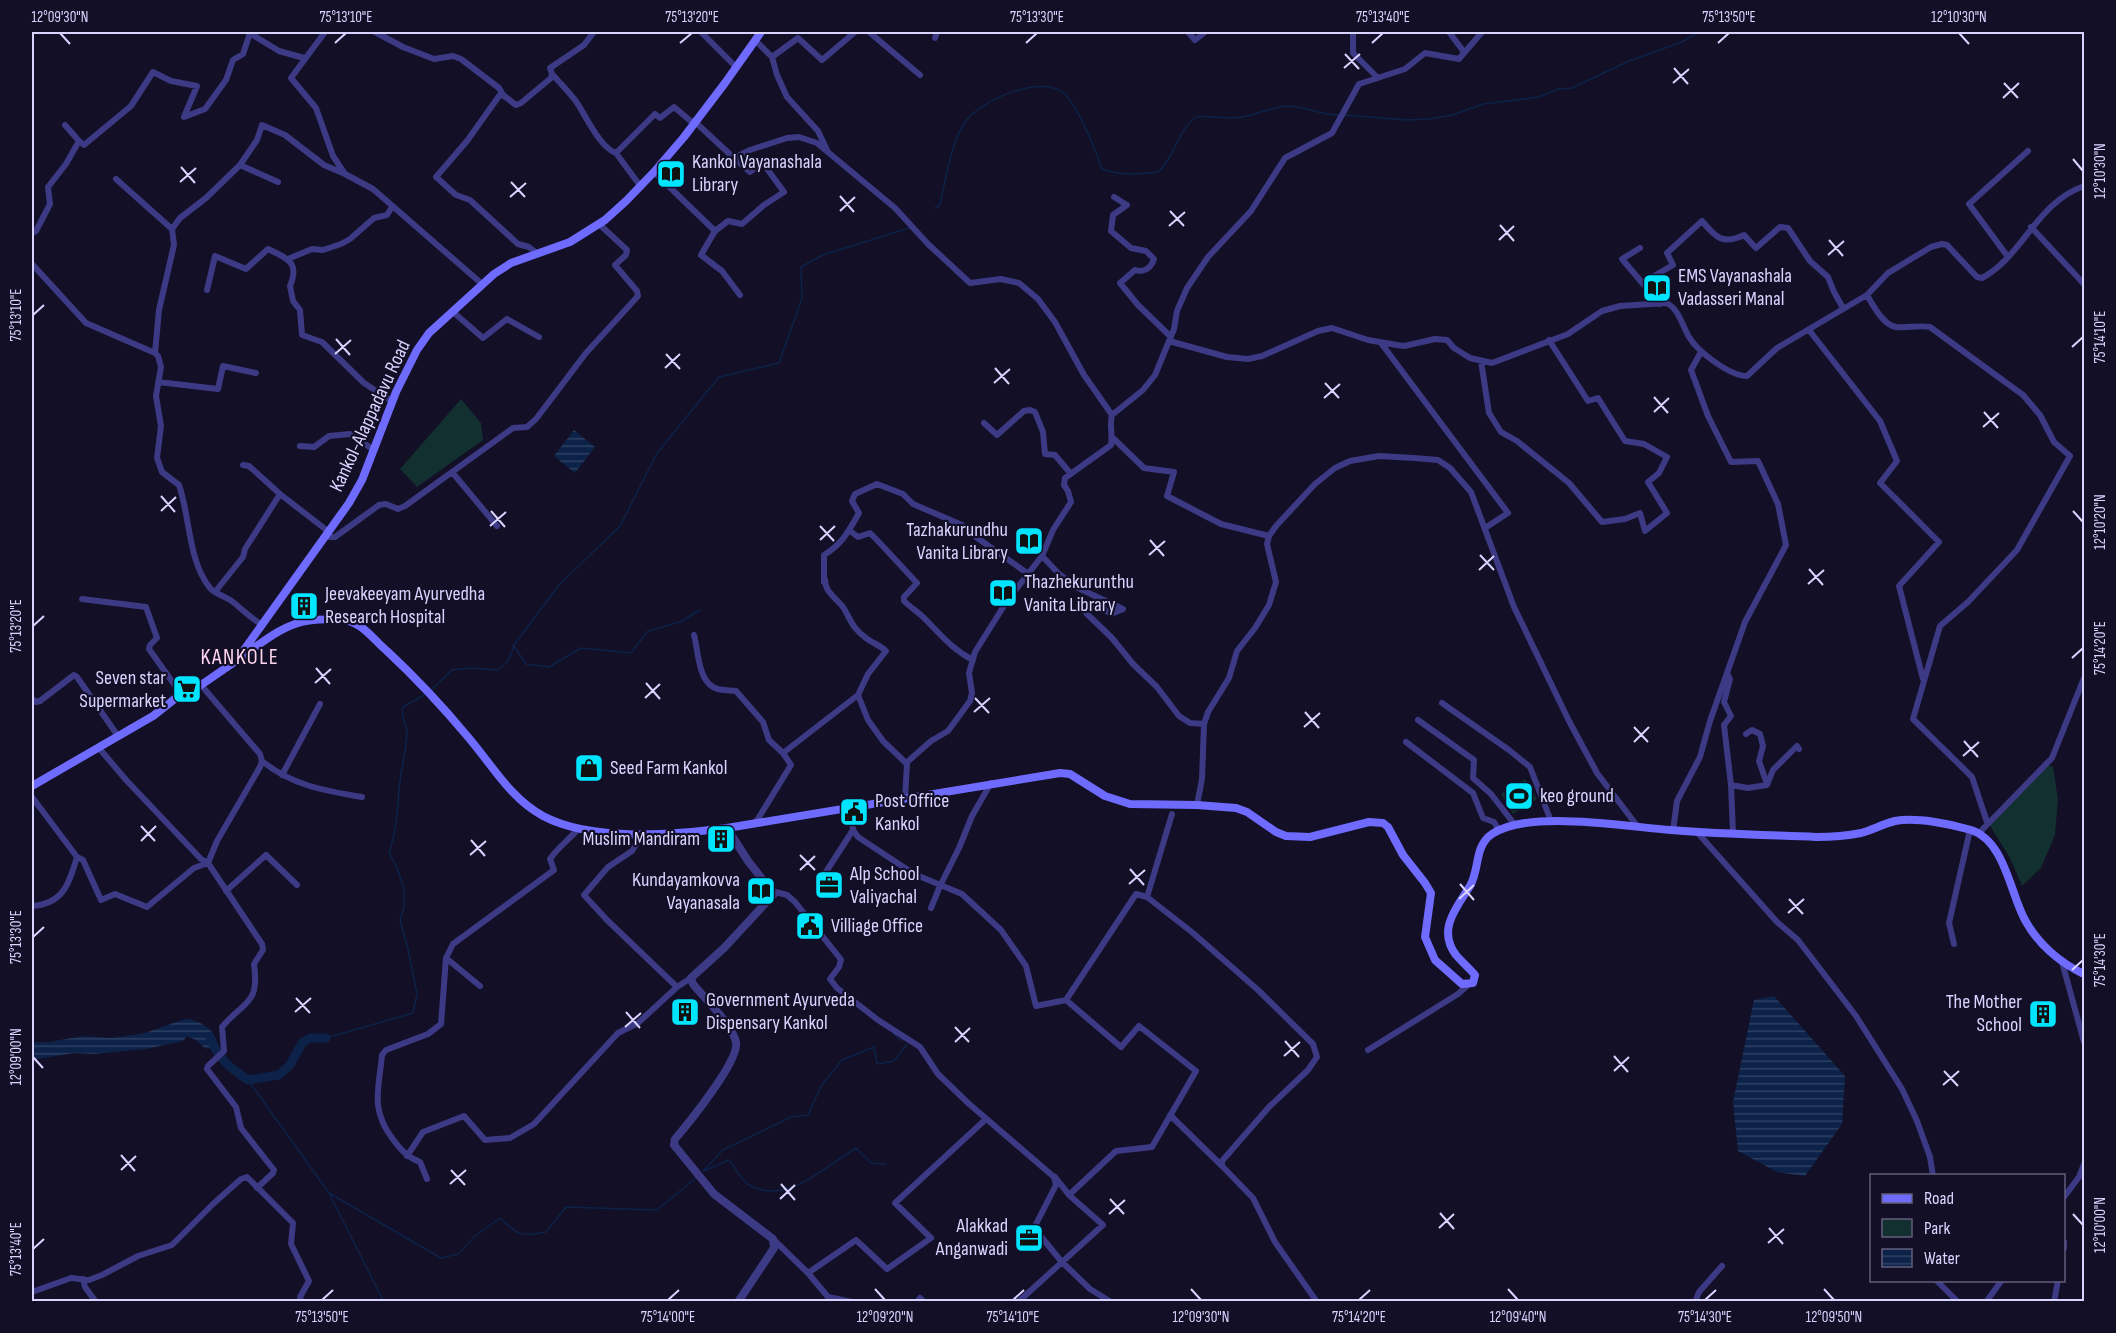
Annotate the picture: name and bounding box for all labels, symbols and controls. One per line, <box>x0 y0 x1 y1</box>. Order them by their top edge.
text: 12°09'30"N <box>32 8 88 27</box>
text: 75°13'10"E <box>320 8 372 27</box>
text: 75°13'20"E <box>665 8 719 27</box>
text: 75°13'30"E <box>1010 8 1064 27</box>
text: 75°13'40"E <box>1356 8 1410 27</box>
text: 75°13'50"E <box>1702 8 1756 27</box>
text: 12°10'30"N <box>1931 8 1987 27</box>
text: 12°10'30"N <box>2091 143 2110 199</box>
place label: Kankol Vayanashala Library <box>692 150 822 197</box>
library icon: Kankol Vayanashala Library <box>655 158 687 190</box>
place label: EMS Vayanashala Vadasseri Manal <box>1678 264 1792 311</box>
library icon: EMS Vayanashala Vadasseri Manal <box>1641 272 1673 304</box>
text: 75°13'10"E <box>7 289 26 341</box>
text: 75°14'10"E <box>2091 311 2110 363</box>
street label: Kankol-Alappadavu Road <box>324 336 416 496</box>
text: 12°10'20"N <box>2091 494 2110 550</box>
place label: Tazhakurundhu Vanita Library <box>906 518 1008 565</box>
library icon: Tazhakurundhu Vanita Library <box>1013 525 1045 557</box>
place label: Thazhekurunthu Vanita Library <box>1024 570 1134 617</box>
library icon: Thazhekurunthu Vanita Library <box>987 577 1019 609</box>
place label: Jeevakeeyam Ayurvedha Research Hospital <box>324 582 485 629</box>
building icon: Jeevakeeyam Ayurvedha Research Hospital <box>288 590 320 622</box>
text: 75°13'20"E <box>7 599 26 653</box>
text: 75°14'20"E <box>2091 621 2110 675</box>
district label: KANKOLE <box>201 644 279 671</box>
place label: Seven star Supermarket <box>79 666 166 713</box>
supermarket icon: Seven star Supermarket <box>171 673 203 705</box>
shop icon: Seed Farm Kankol <box>573 752 605 784</box>
place label: Seed Farm Kankol <box>610 756 727 780</box>
sports icon: keo ground <box>1503 780 1535 812</box>
place label: keo ground <box>1540 784 1614 808</box>
place label: Post Office Kankol <box>875 789 949 836</box>
public building icon: Post Office Kankol <box>838 796 870 828</box>
building icon: Muslim Mandiram <box>705 823 737 855</box>
place label: Muslim Mandiram <box>583 827 700 851</box>
place label: Alp School Valiyachal <box>849 862 919 909</box>
place label: Kundayamkovva Vayanasala <box>632 868 740 915</box>
office icon: Alp School Valiyachal <box>813 869 845 901</box>
library icon: Kundayamkovva Vayanasala <box>745 875 777 907</box>
text: 75°13'30"E <box>7 910 26 964</box>
public building icon: Villiage Office <box>794 910 826 942</box>
place label: Villiage Office <box>831 914 923 938</box>
text: 75°14'30"E <box>2091 933 2110 987</box>
place label: Government Ayurveda Dispensary Kankol <box>706 988 855 1035</box>
place label: The Mother School <box>1946 990 2022 1037</box>
building icon: Government Ayurveda Dispensary Kankol <box>669 996 701 1028</box>
building icon: The Mother School <box>2027 998 2059 1030</box>
text: 12°09'00"N <box>7 1028 26 1086</box>
legend <box>1870 1174 2065 1282</box>
text: Road <box>1924 1188 1954 1209</box>
text: 12°10'00"N <box>2091 1197 2110 1253</box>
place label: Alakkad Anganwadi <box>935 1214 1008 1261</box>
text: Park <box>1924 1218 1950 1239</box>
text: 75°13'40"E <box>7 1222 26 1276</box>
office icon: Alakkad Anganwadi <box>1013 1222 1045 1254</box>
text: Water <box>1924 1248 1960 1269</box>
text: 75°13'50"E <box>295 1308 349 1327</box>
text: 75°14'00"E <box>641 1308 695 1327</box>
text: 12°09'20"N <box>857 1308 913 1327</box>
text: 75°14'10"E <box>987 1308 1039 1327</box>
text: 12°09'30"N <box>1173 1308 1229 1327</box>
text: 75°14'20"E <box>1332 1308 1386 1327</box>
text: 12°09'40"N <box>1490 1308 1546 1327</box>
text: 75°14'30"E <box>1678 1308 1732 1327</box>
text: 12°09'50"N <box>1806 1308 1862 1327</box>

